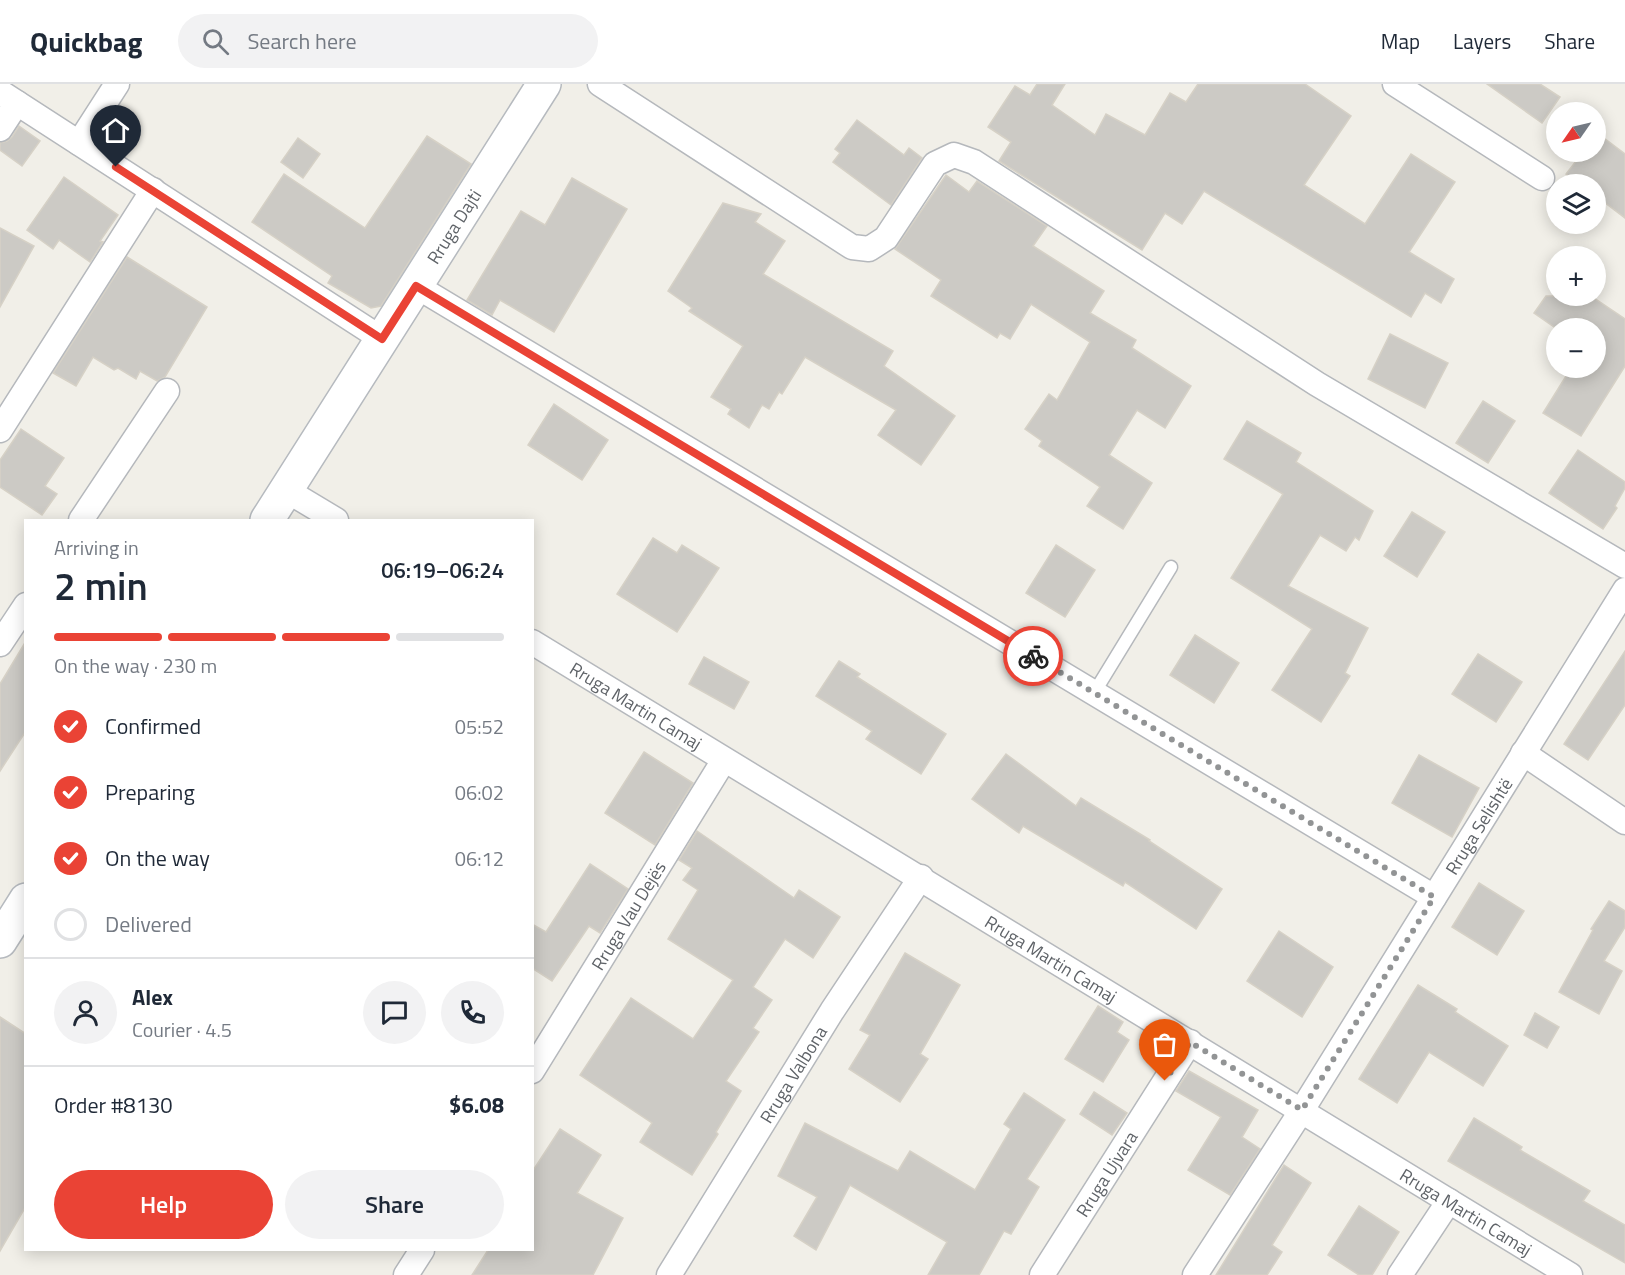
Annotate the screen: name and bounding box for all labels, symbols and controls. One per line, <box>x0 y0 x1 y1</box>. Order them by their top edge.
search box <box>178 14 598 68</box>
text: Quickbag <box>30 20 142 63</box>
text: Search here <box>247 24 357 58</box>
icon: search <box>199 25 232 58</box>
text: Map <box>1381 25 1420 57</box>
text: Layers <box>1453 25 1511 57</box>
text: Share <box>1544 25 1595 57</box>
north arrow <box>1546 102 1606 162</box>
map controls <box>1546 102 1606 378</box>
pin <box>90 105 141 167</box>
icon: home <box>99 114 132 147</box>
button: layers <box>1546 174 1606 234</box>
street label: Rruga Dajti <box>420 184 488 269</box>
button: + <box>1546 246 1606 306</box>
button: − <box>1546 318 1606 378</box>
text: Arriving in <box>54 532 139 563</box>
text: 06:19–06:24 <box>381 553 504 587</box>
text: 2 min <box>54 556 148 615</box>
courier <box>1003 626 1063 686</box>
icon: bike <box>1017 640 1050 673</box>
text: On the way · 230 m <box>54 650 217 681</box>
street label: Rruga Martin Camaj <box>565 655 707 756</box>
text: Confirmed <box>105 709 201 743</box>
icon: check <box>54 710 87 743</box>
text: 05:52 <box>455 711 504 742</box>
street label: Rruga Selishtë <box>1438 772 1519 880</box>
text: Preparing <box>105 775 195 809</box>
icon: check <box>54 776 87 809</box>
text: 06:02 <box>455 777 504 808</box>
text: On the way <box>105 841 210 875</box>
icon: check <box>54 842 87 875</box>
text: 06:12 <box>455 843 504 874</box>
street label: Rruga Vau Dejës <box>584 855 672 975</box>
text: Delivered <box>105 907 192 941</box>
street label: Rruga Martin Camaj <box>980 908 1122 1009</box>
text: Alex <box>132 980 173 1014</box>
button: person <box>54 981 117 1044</box>
button: chat <box>363 981 426 1044</box>
button: phone <box>441 981 504 1044</box>
text: Courier · 4.5 <box>132 1014 232 1045</box>
pin <box>1139 1019 1190 1081</box>
street label: Rruga Valbona <box>753 1020 833 1128</box>
icon: bag <box>1148 1028 1181 1061</box>
text: Order #8130 <box>54 1088 173 1122</box>
text: $6.08 <box>449 1088 504 1122</box>
street label: Rruga Ujvara <box>1069 1125 1144 1222</box>
street label: Rruga Martin Camaj <box>1395 1161 1537 1262</box>
button: Help <box>54 1170 273 1239</box>
button: Share <box>285 1170 504 1239</box>

